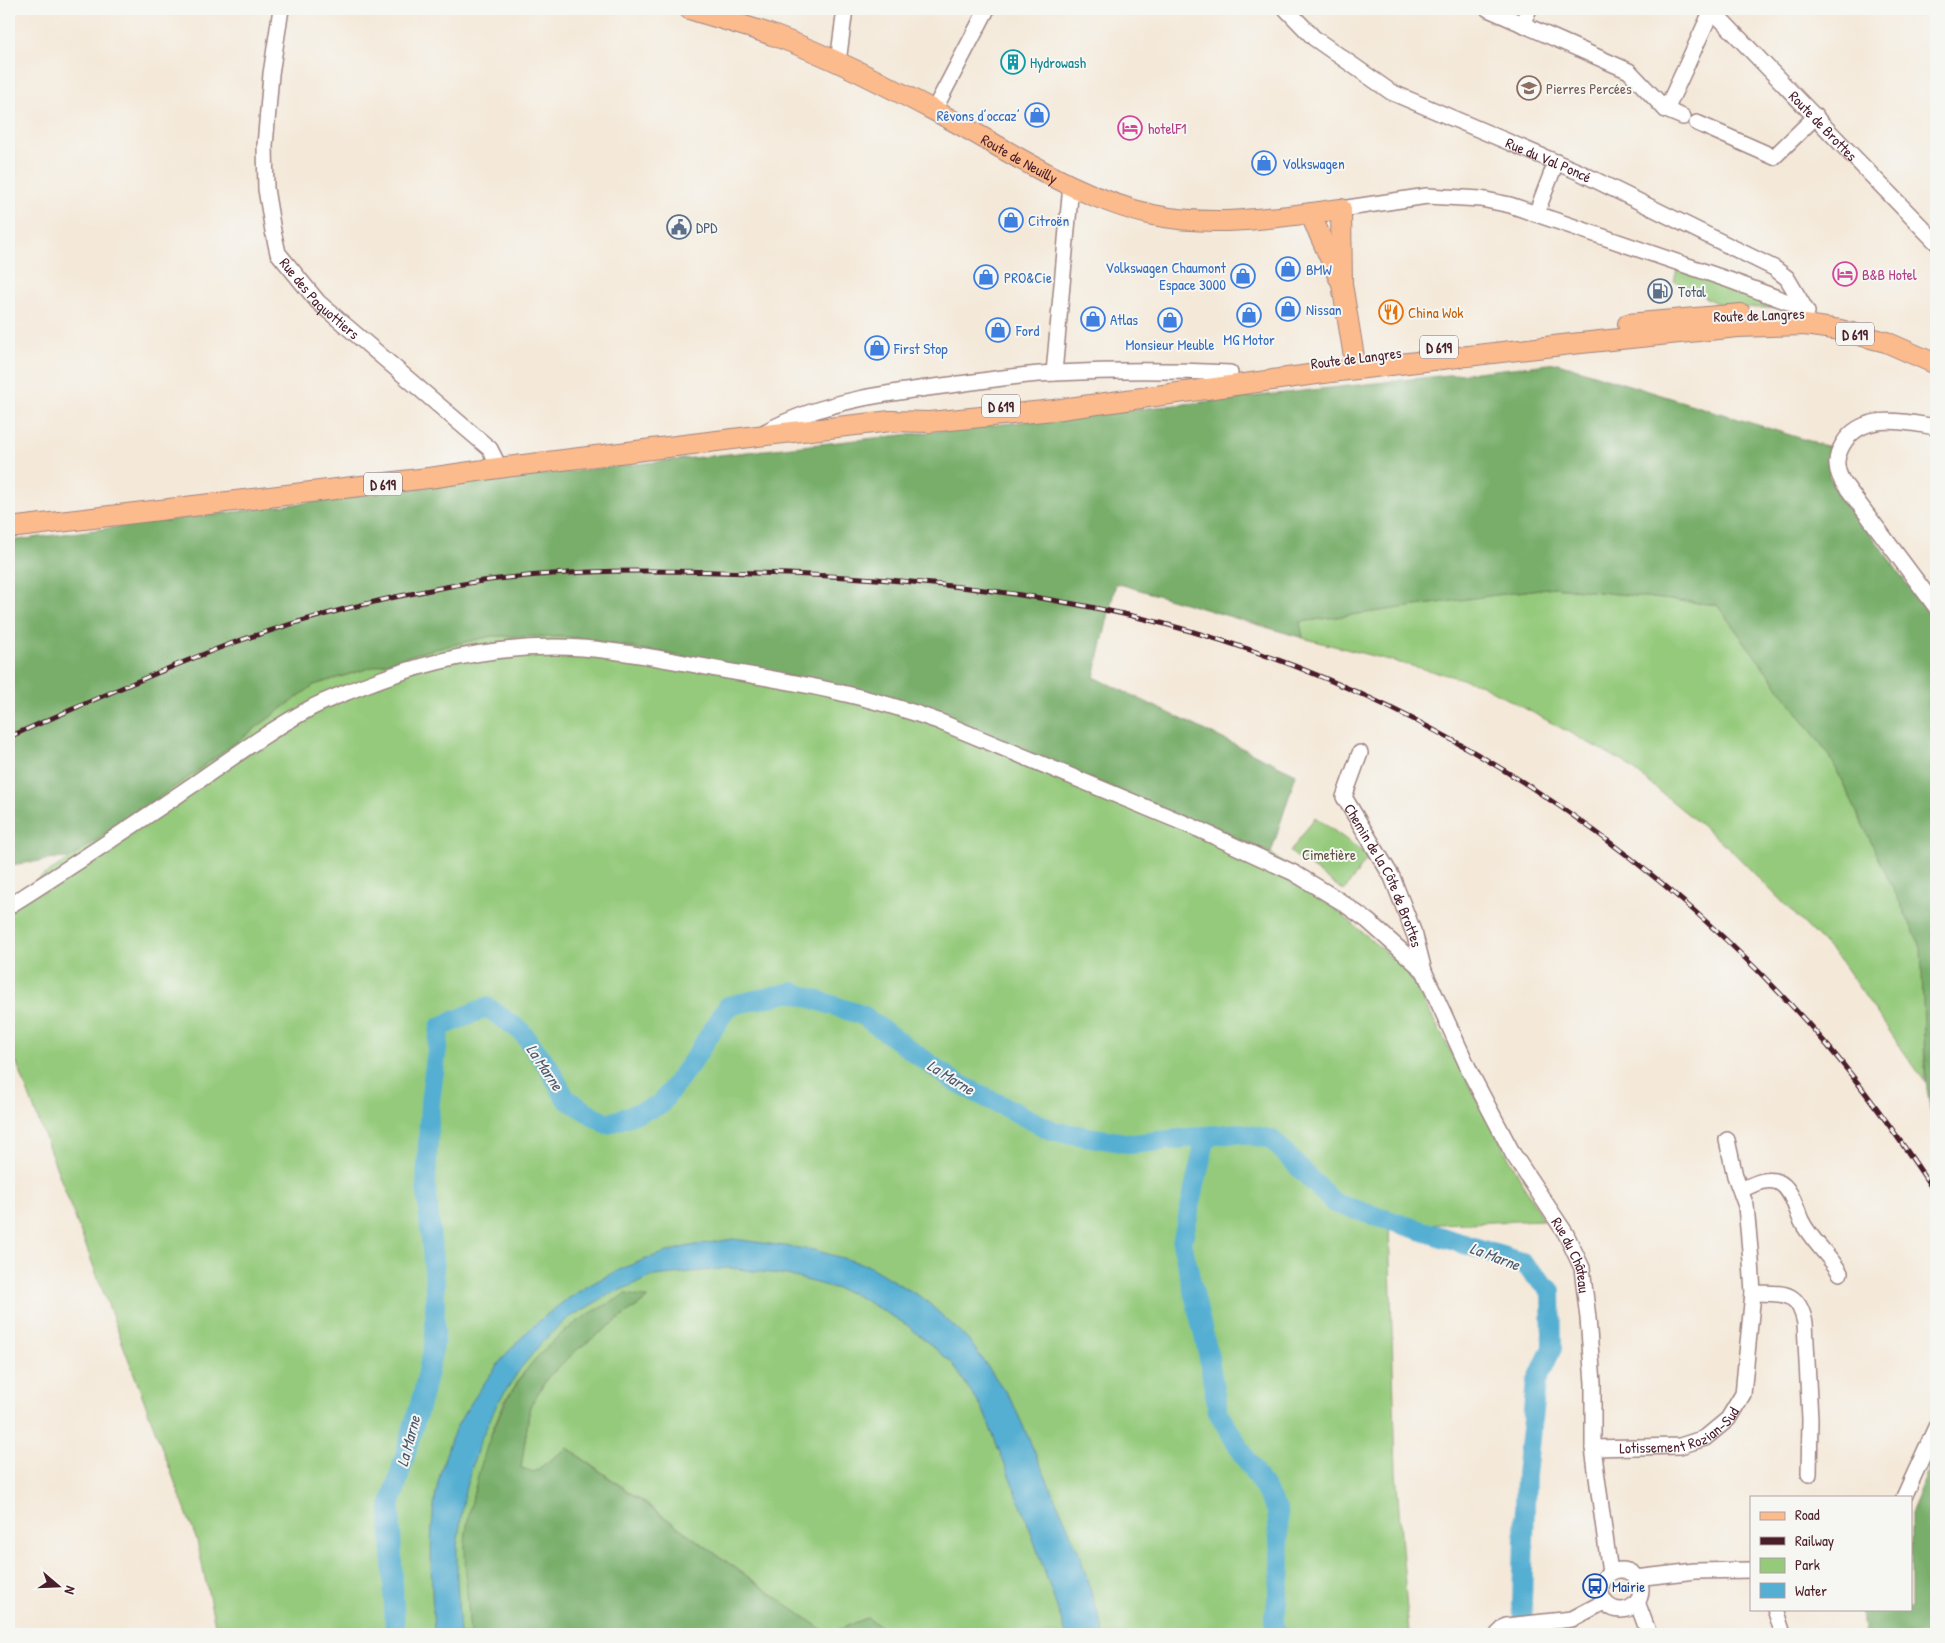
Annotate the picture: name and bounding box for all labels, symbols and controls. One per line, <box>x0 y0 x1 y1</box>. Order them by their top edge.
building icon: Hydrowash <box>1000 49 1026 75</box>
place label: Hydrowash <box>1030 52 1086 73</box>
school or university icon: Pierres Percées <box>1516 75 1542 101</box>
place label: Pierres Percées <box>1546 78 1632 99</box>
street label: Route de Brottes <box>1785 86 1863 165</box>
shop icon: Rêvons d’occaz’ <box>1024 102 1050 128</box>
place label: Rêvons d’occaz’ <box>937 105 1020 126</box>
hotel icon: hotelF1 <box>1117 115 1143 141</box>
place label: hotelF1 <box>1148 118 1187 139</box>
street label: Route de Neuilly <box>977 128 1062 188</box>
street label: Rue du Val Poncé <box>1503 132 1595 187</box>
shop icon: Volkswagen <box>1251 150 1277 176</box>
place label: Volkswagen <box>1282 153 1345 174</box>
shop icon: Citroën <box>998 207 1024 233</box>
place label: Citroën <box>1028 210 1070 231</box>
public building icon: DPD <box>666 214 692 240</box>
place label: DPD <box>696 217 718 238</box>
street label: Rue des Paquottiers <box>275 253 364 344</box>
shop icon: BMW <box>1275 256 1301 282</box>
place label: Volkswagen Chaumont Espace 3000 <box>1105 257 1227 295</box>
place label: BMW <box>1306 259 1333 280</box>
hotel icon: B&B Hotel <box>1832 261 1858 287</box>
shop icon: Volkswagen Chaumont Espace 3000 <box>1230 263 1256 289</box>
shop icon: PRO&Cie <box>973 264 999 290</box>
place label: B&B Hotel <box>1862 264 1917 285</box>
place label: PRO&Cie <box>1004 267 1052 288</box>
fuel station icon: Total <box>1647 278 1673 304</box>
place label: Total <box>1678 281 1706 302</box>
shop icon: Nissan <box>1275 296 1301 322</box>
place label: Nissan <box>1306 299 1342 320</box>
restaurant icon: China Wok <box>1378 299 1404 325</box>
shop icon: MG Motor <box>1236 302 1262 328</box>
place label: China Wok <box>1408 302 1464 323</box>
street label: Route de Langres <box>1713 303 1805 327</box>
shop icon: Atlas <box>1080 306 1106 332</box>
shop icon: Monsieur Meuble <box>1157 307 1183 333</box>
place label: Atlas <box>1110 309 1138 330</box>
shop icon: Ford <box>985 317 1011 343</box>
place label: Ford <box>1015 320 1039 341</box>
road number: D 619 <box>1836 322 1874 346</box>
place label: MG Motor <box>1223 329 1275 350</box>
place label: Monsieur Meuble <box>1125 334 1215 355</box>
shop icon: First Stop <box>864 335 890 361</box>
road number: D 619 <box>1420 336 1458 358</box>
place label: First Stop <box>893 338 948 359</box>
street label: Route de Langres <box>1309 342 1403 374</box>
road number: D 619 <box>982 394 1020 418</box>
road number: D 619 <box>364 472 402 496</box>
street label: Chemin de la Côte de Brottes <box>1340 799 1428 949</box>
park label: Cimetière <box>1302 844 1356 865</box>
water label: La Marne <box>521 1040 569 1095</box>
water label: La Marne <box>923 1054 979 1100</box>
street label: Rue du Château <box>1547 1213 1595 1294</box>
water label: La Marne <box>1467 1237 1524 1276</box>
street label: Lotissement Rozian-Sud <box>1619 1403 1744 1458</box>
water label: La Marne <box>391 1413 425 1469</box>
legend <box>1750 1496 1912 1610</box>
text: Road <box>1795 1504 1820 1525</box>
text: Railway <box>1795 1530 1834 1551</box>
text: Park <box>1795 1554 1820 1575</box>
north arrow <box>32 1560 82 1610</box>
bus stop icon: Mairie <box>1582 1573 1608 1599</box>
place label: Mairie <box>1612 1576 1645 1597</box>
text: Water <box>1795 1580 1827 1601</box>
text: N <box>60 1584 81 1598</box>

